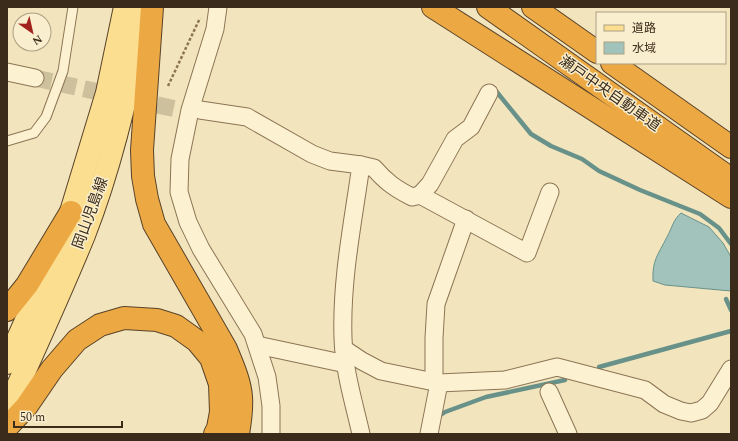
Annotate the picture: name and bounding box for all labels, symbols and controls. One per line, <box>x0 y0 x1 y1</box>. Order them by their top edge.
north arrow <box>12 12 52 52</box>
legend <box>596 12 726 64</box>
text: 道路 <box>632 19 656 38</box>
text: N <box>29 30 46 49</box>
text: 水域 <box>632 39 656 58</box>
street label: 瀬戸中央自動車道 <box>554 50 665 137</box>
street label: 岡山児島線 <box>67 174 114 252</box>
scale bar <box>14 403 122 429</box>
text: 50 m <box>20 408 45 427</box>

